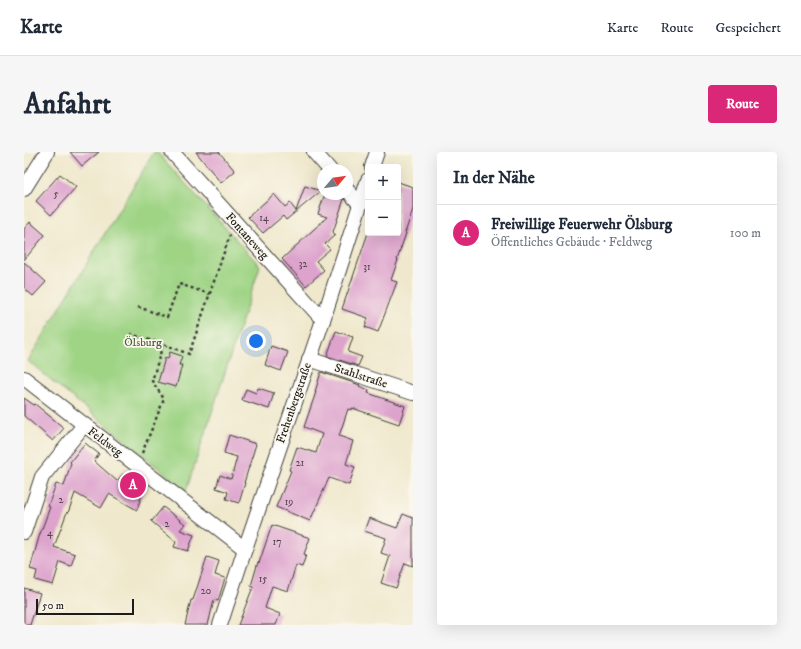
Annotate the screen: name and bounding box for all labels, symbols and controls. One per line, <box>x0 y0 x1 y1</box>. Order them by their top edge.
text: Karte <box>20 16 62 39</box>
text: Karte <box>607 19 638 37</box>
text: Route <box>660 19 693 37</box>
text: Gespeichert <box>715 19 781 37</box>
button: Route <box>708 85 777 123</box>
text: Anfahrt <box>24 87 111 122</box>
north arrow <box>317 164 353 200</box>
map controls <box>365 164 401 236</box>
button: + <box>365 164 401 200</box>
text: In der Nähe <box>453 167 535 189</box>
house number: 5 <box>54 188 59 200</box>
button: − <box>365 200 401 236</box>
street label: Fontaneweg <box>222 210 272 263</box>
house number: 14 <box>259 212 269 224</box>
text: Freiwillige Feuerwehr Ölsburg <box>491 215 672 234</box>
text: A <box>462 225 470 241</box>
text: 100 m <box>730 225 761 241</box>
text: Öffentliches Gebäude · Feldweg <box>491 234 652 250</box>
house number: 32 <box>299 258 307 270</box>
house number: 31 <box>363 261 371 273</box>
your location <box>246 331 266 351</box>
park label: Ölsburg <box>124 335 162 350</box>
street label: Stahlstraße <box>333 360 389 392</box>
street label: Frehenbergstraße <box>273 361 315 445</box>
street label: Feldweg <box>84 424 126 460</box>
house number: 21 <box>296 457 305 469</box>
pin: A <box>120 470 146 500</box>
house number: 2 <box>59 494 64 506</box>
house number: 19 <box>285 496 293 508</box>
house number: 2 <box>165 518 170 530</box>
house number: 4 <box>47 527 53 539</box>
house number: 17 <box>273 536 281 548</box>
house number: 15 <box>259 573 267 585</box>
house number: 20 <box>201 585 211 597</box>
scale bar <box>36 597 134 616</box>
text: 50 m <box>42 599 64 613</box>

